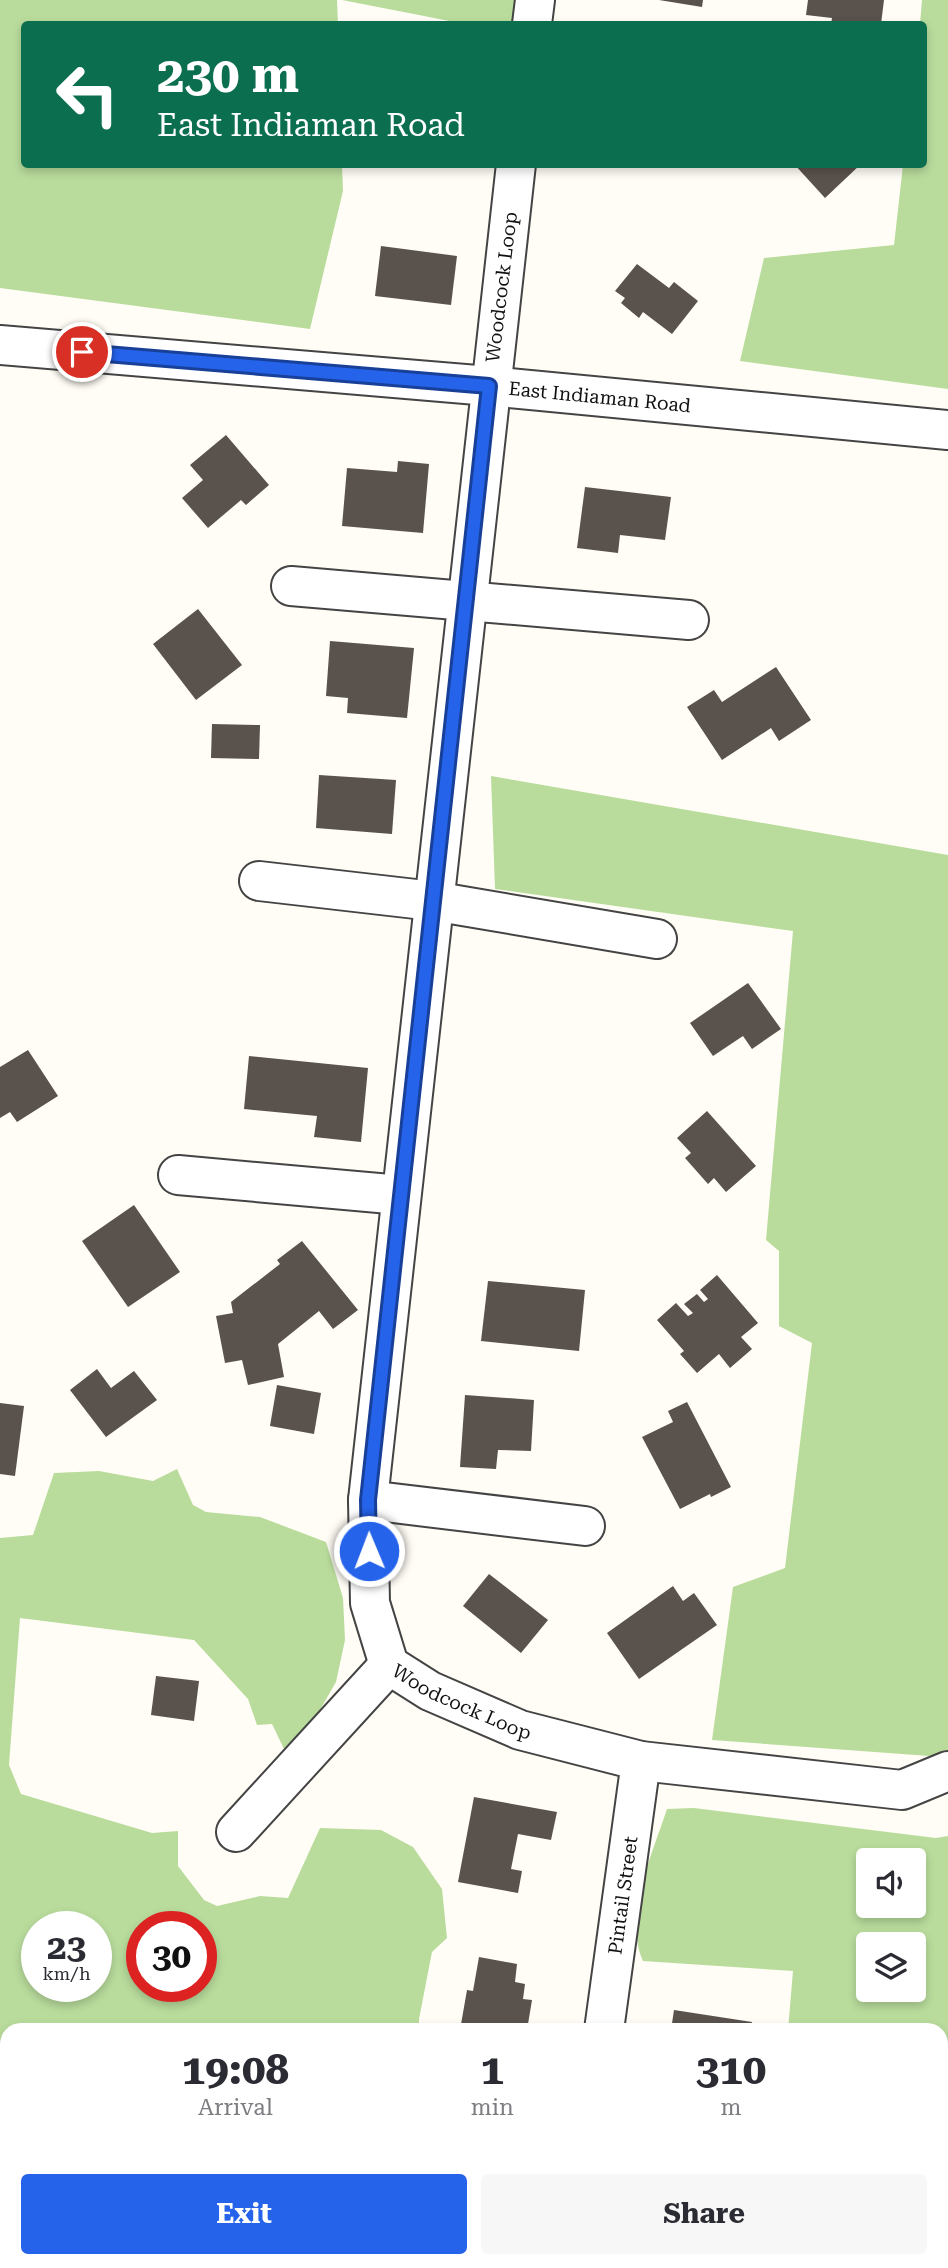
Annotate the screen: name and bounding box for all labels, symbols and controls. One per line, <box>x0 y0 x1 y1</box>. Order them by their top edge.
text: 230 m <box>157 47 299 104</box>
icon: left <box>42 49 133 140</box>
text: East Indiaman Road <box>157 106 465 144</box>
street label: Woodcock Loop <box>481 211 522 364</box>
pin <box>52 322 112 382</box>
icon: arrive <box>63 333 101 371</box>
street label: East Indiaman Road <box>508 377 692 417</box>
position arrow <box>332 1514 406 1588</box>
street label: Woodcock Loop <box>388 1659 533 1744</box>
street label: Pintail Street <box>604 1835 643 1956</box>
map controls <box>856 1848 926 2002</box>
button: sound <box>856 1848 926 1918</box>
speed limit sign: 30 <box>126 1911 217 2002</box>
text: 23 <box>47 1927 86 1968</box>
button: layers <box>856 1932 926 2002</box>
text: km/h <box>42 1963 91 1984</box>
text: 19:08 <box>182 2045 289 2094</box>
text: 1 <box>481 2045 504 2094</box>
text: 310 <box>696 2045 766 2094</box>
text: Arrival <box>198 2094 273 2121</box>
text: min <box>471 2094 514 2121</box>
text: m <box>720 2094 741 2121</box>
button: Exit <box>21 2174 467 2254</box>
button: Share <box>481 2174 927 2254</box>

